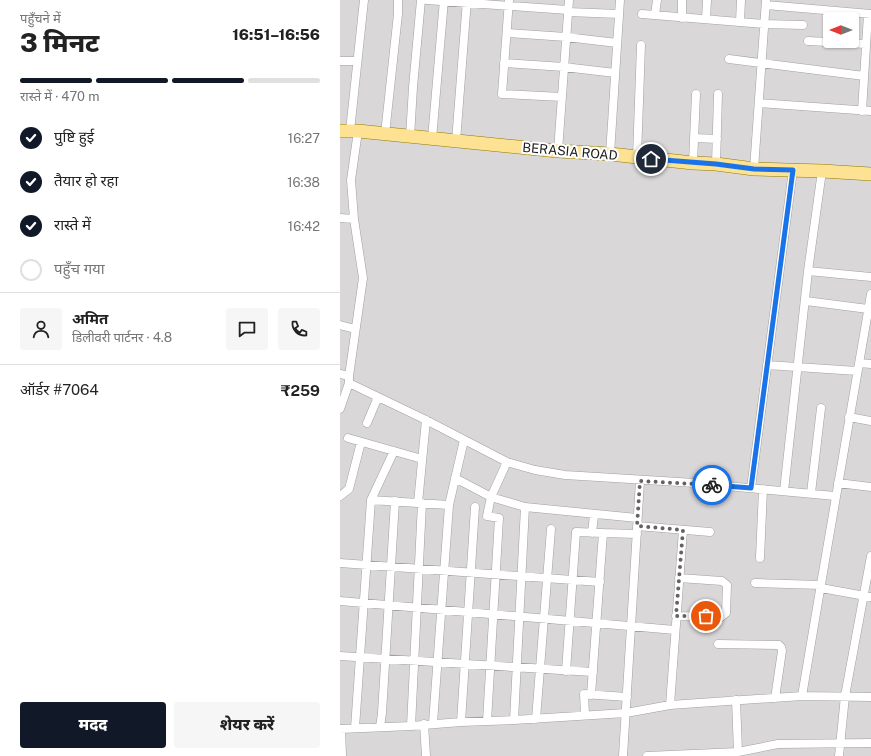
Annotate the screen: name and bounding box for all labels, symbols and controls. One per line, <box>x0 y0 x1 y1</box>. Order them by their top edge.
text: पहुँचने में <box>20 11 61 26</box>
north arrow <box>823 12 859 48</box>
map controls <box>823 12 859 48</box>
text: 16:51–16:56 <box>232 26 320 43</box>
text: 3 मिनट <box>20 27 99 58</box>
text: रास्ते में · 470 m <box>20 89 99 104</box>
icon: check <box>20 127 42 149</box>
text: पुष्टि हुई <box>54 128 94 145</box>
text: 16:27 <box>288 131 320 146</box>
street label: BERASIA ROAD <box>522 140 618 163</box>
pin <box>634 142 668 176</box>
icon: home <box>640 148 662 170</box>
icon: check <box>20 171 42 193</box>
text: तैयार हो रहा <box>54 172 118 189</box>
text: 16:38 <box>287 175 320 190</box>
icon: check <box>20 215 42 237</box>
text: रास्ते में <box>54 216 91 233</box>
text: 16:42 <box>288 219 320 234</box>
text: पहुँच गया <box>54 260 105 277</box>
button: person <box>20 308 62 350</box>
button: chat <box>226 308 268 350</box>
button: phone <box>278 308 320 350</box>
text: अमित <box>72 310 108 327</box>
text: डिलीवरी पार्टनर · 4.8 <box>72 330 172 345</box>
text: ऑर्डर #7064 <box>20 381 99 398</box>
text: ₹259 <box>281 382 320 399</box>
courier <box>692 465 732 505</box>
icon: bike <box>701 474 723 496</box>
pin <box>689 599 723 633</box>
icon: bag <box>695 605 717 627</box>
button: मदद <box>20 702 166 748</box>
button: शेयर करें <box>174 702 320 748</box>

